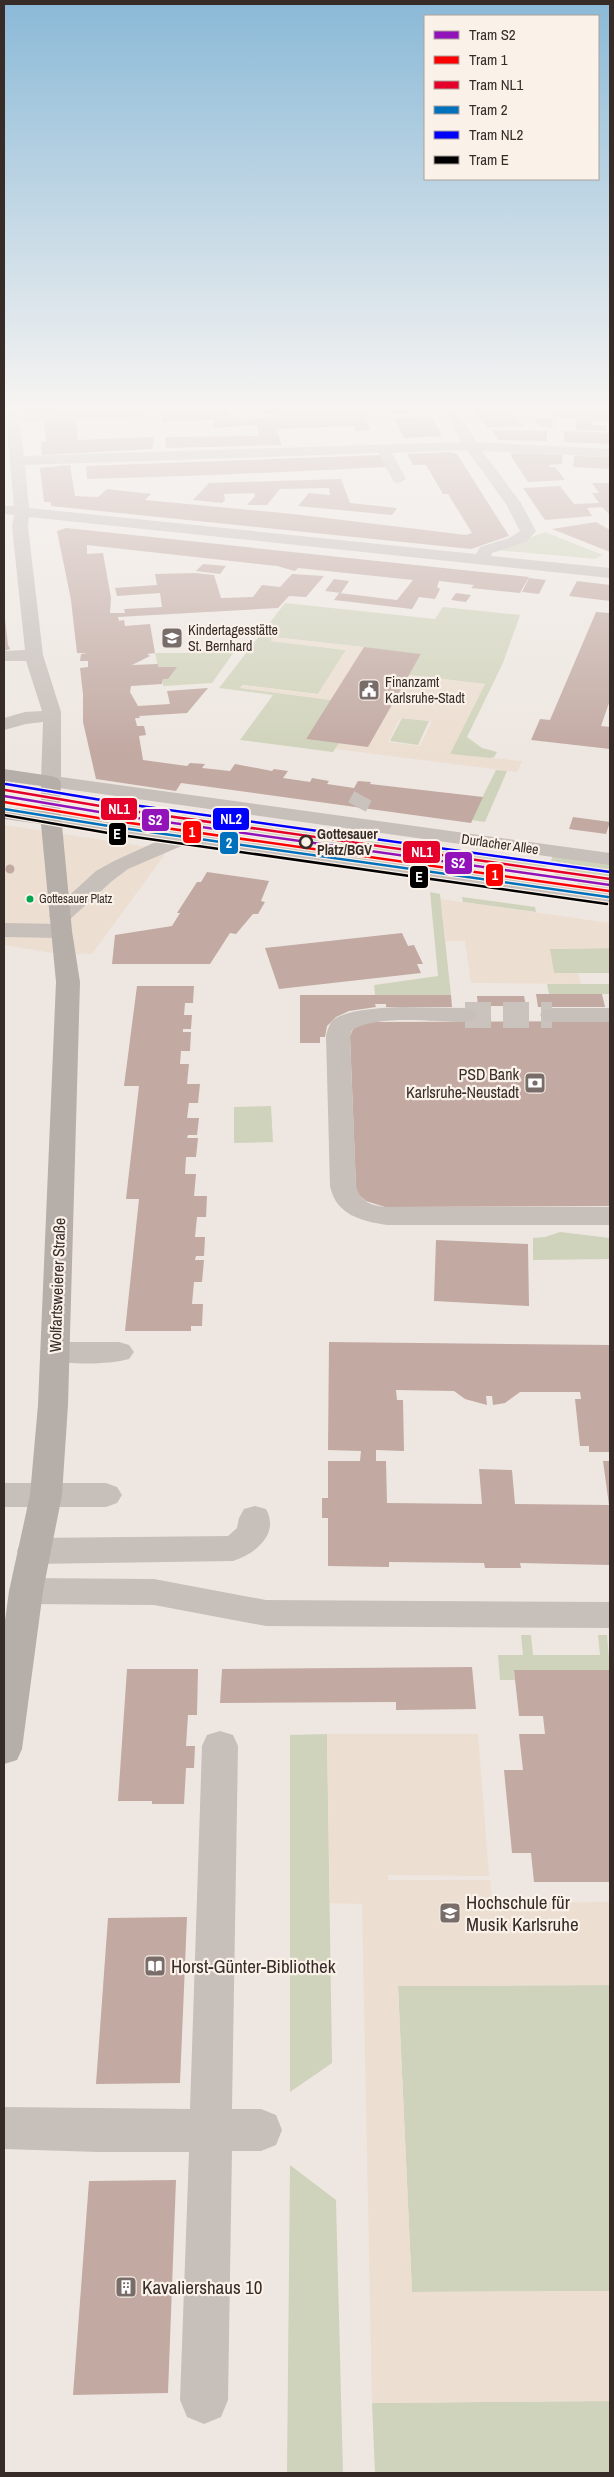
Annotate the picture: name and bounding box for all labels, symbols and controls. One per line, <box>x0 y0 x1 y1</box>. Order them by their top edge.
legend <box>424 15 599 180</box>
text: Tram S2 <box>469 24 516 45</box>
text: Tram 1 <box>469 49 508 70</box>
text: Tram NL1 <box>469 74 523 95</box>
text: Tram 2 <box>469 99 508 120</box>
text: Tram NL2 <box>469 124 523 145</box>
text: Tram E <box>469 149 509 170</box>
place label: Kindertagesstätte St. Bernhard <box>188 621 278 655</box>
school or university icon: Kindertagesstätte St. Bernhard <box>160 626 184 650</box>
place label: Finanzamt Karlsruhe-Stadt <box>385 673 465 707</box>
public building icon: Finanzamt Karlsruhe-Stadt <box>357 678 381 702</box>
line badge: NL1 <box>100 797 138 821</box>
text: NL1 <box>108 800 130 818</box>
line badge: NL2 <box>212 807 250 831</box>
line badge: S2 <box>141 808 170 832</box>
text: NL2 <box>220 810 242 828</box>
text: S2 <box>148 811 162 829</box>
line badge: 1 <box>182 820 202 844</box>
line badge: E <box>108 822 127 846</box>
text: 1 <box>189 823 196 841</box>
text: E <box>113 825 121 843</box>
place label: Gottesauer Platz/BGV <box>317 825 378 859</box>
street label: Durlacher Allee <box>460 830 540 858</box>
line badge: 2 <box>219 831 239 855</box>
text: 2 <box>226 834 232 852</box>
marker: Gottesauer Platz/BGV <box>299 835 313 849</box>
line badge: NL1 <box>402 840 441 864</box>
text: NL1 <box>411 843 433 861</box>
line badge: S2 <box>444 851 473 875</box>
text: S2 <box>451 854 465 872</box>
line badge: 1 <box>485 863 504 887</box>
line badge: E <box>409 865 429 889</box>
text: 1 <box>492 866 499 884</box>
text: E <box>415 868 423 886</box>
place label: Gottesauer Platz <box>39 891 112 907</box>
marker: Gottesauer Platz <box>25 894 35 904</box>
place label: PSD Bank Karlsruhe-Neustadt <box>406 1063 519 1103</box>
bank icon: PSD Bank Karlsruhe-Neustadt <box>523 1071 547 1095</box>
street label: Wolfartsweierer Straße <box>44 1217 70 1353</box>
place label: Hochschule für Musik Karlsruhe <box>466 1889 579 1937</box>
school or university icon: Hochschule für Musik Karlsruhe <box>438 1901 462 1925</box>
place label: Horst-Günter-Bibliothek <box>171 1953 336 1979</box>
library icon: Horst-Günter-Bibliothek <box>143 1954 167 1978</box>
place label: Kavaliershaus 10 <box>142 2274 262 2300</box>
building icon: Kavaliershaus 10 <box>114 2275 138 2299</box>

